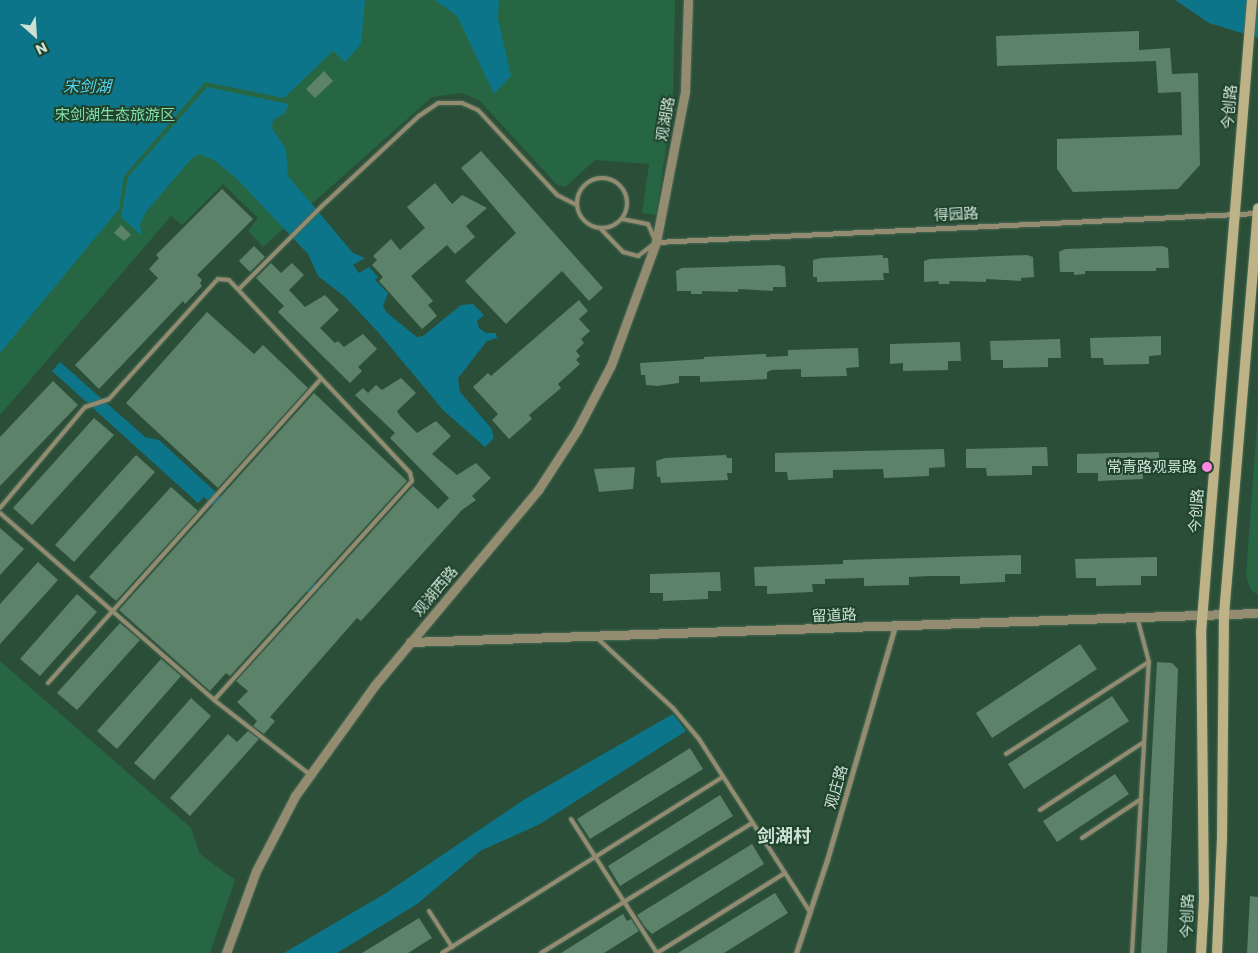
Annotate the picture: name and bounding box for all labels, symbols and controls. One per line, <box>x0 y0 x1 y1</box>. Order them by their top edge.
north arrow <box>10 10 60 60</box>
text: N <box>32 37 51 60</box>
water label: 宋剑湖 <box>63 77 111 97</box>
street label: 今创路 <box>1218 84 1240 130</box>
street label: 观湖路 <box>652 95 678 143</box>
park label: 宋剑湖生态旅游区 <box>55 106 175 124</box>
street label: 得园路 <box>933 204 979 224</box>
place label: 常青路观景路 <box>1107 458 1197 476</box>
marker: 常青路观景路 <box>1201 461 1213 473</box>
street label: 今创路 <box>1185 488 1207 534</box>
street label: 观湖西路 <box>409 562 461 620</box>
street label: 留道路 <box>811 605 857 625</box>
street label: 观庄路 <box>821 763 851 811</box>
district label: 剑湖村 <box>757 825 811 847</box>
street label: 今创路 <box>1177 893 1197 939</box>

